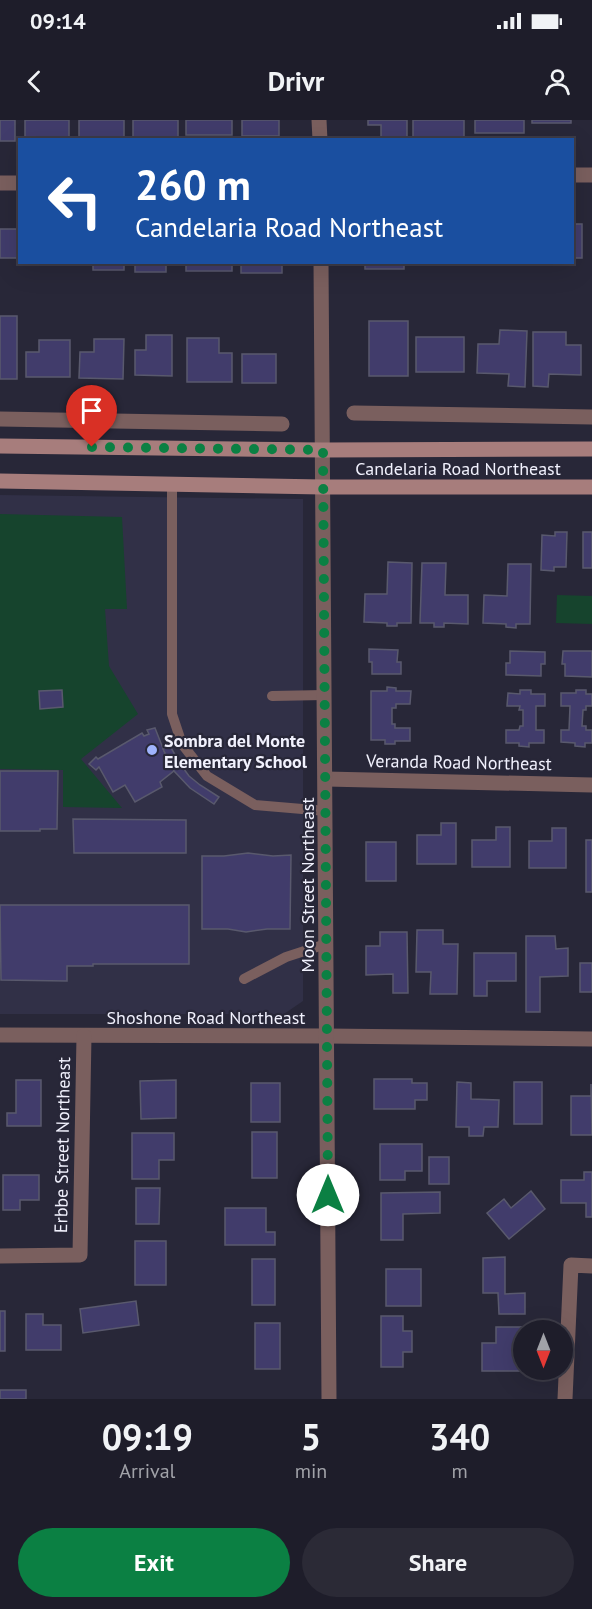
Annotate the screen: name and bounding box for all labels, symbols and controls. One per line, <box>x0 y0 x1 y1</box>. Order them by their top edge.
text: 09:14 <box>30 7 86 35</box>
text: Drivr <box>268 64 324 98</box>
icon: back <box>18 65 51 98</box>
icon: person <box>541 65 574 98</box>
text: 260 m <box>135 157 251 212</box>
icon: left <box>36 162 114 240</box>
text: Candelaria Road Northeast <box>135 210 443 244</box>
pin <box>66 385 117 447</box>
icon: arrive <box>75 394 108 427</box>
street label: Candelaria Road Northeast <box>355 457 561 480</box>
place label: Sombra del Monte Elementary School <box>164 729 308 773</box>
marker: Sombra del Monte Elementary School <box>145 743 159 757</box>
street label: Veranda Road Northeast <box>365 749 552 775</box>
street label: Moon Street Northeast <box>296 797 319 973</box>
street label: Shoshone Road Northeast <box>107 1006 305 1029</box>
street label: Erbbe Street Northeast <box>49 1057 75 1233</box>
position arrow <box>296 1163 360 1227</box>
north arrow <box>513 1320 573 1380</box>
map controls <box>513 1320 573 1380</box>
text: 09:19 <box>102 1413 193 1460</box>
text: 5 <box>301 1413 321 1460</box>
text: 340 <box>429 1413 490 1460</box>
text: Arrival <box>119 1458 175 1484</box>
text: min <box>295 1458 327 1484</box>
text: m <box>452 1458 468 1484</box>
button: Exit <box>18 1528 290 1597</box>
button: Share <box>302 1528 574 1597</box>

